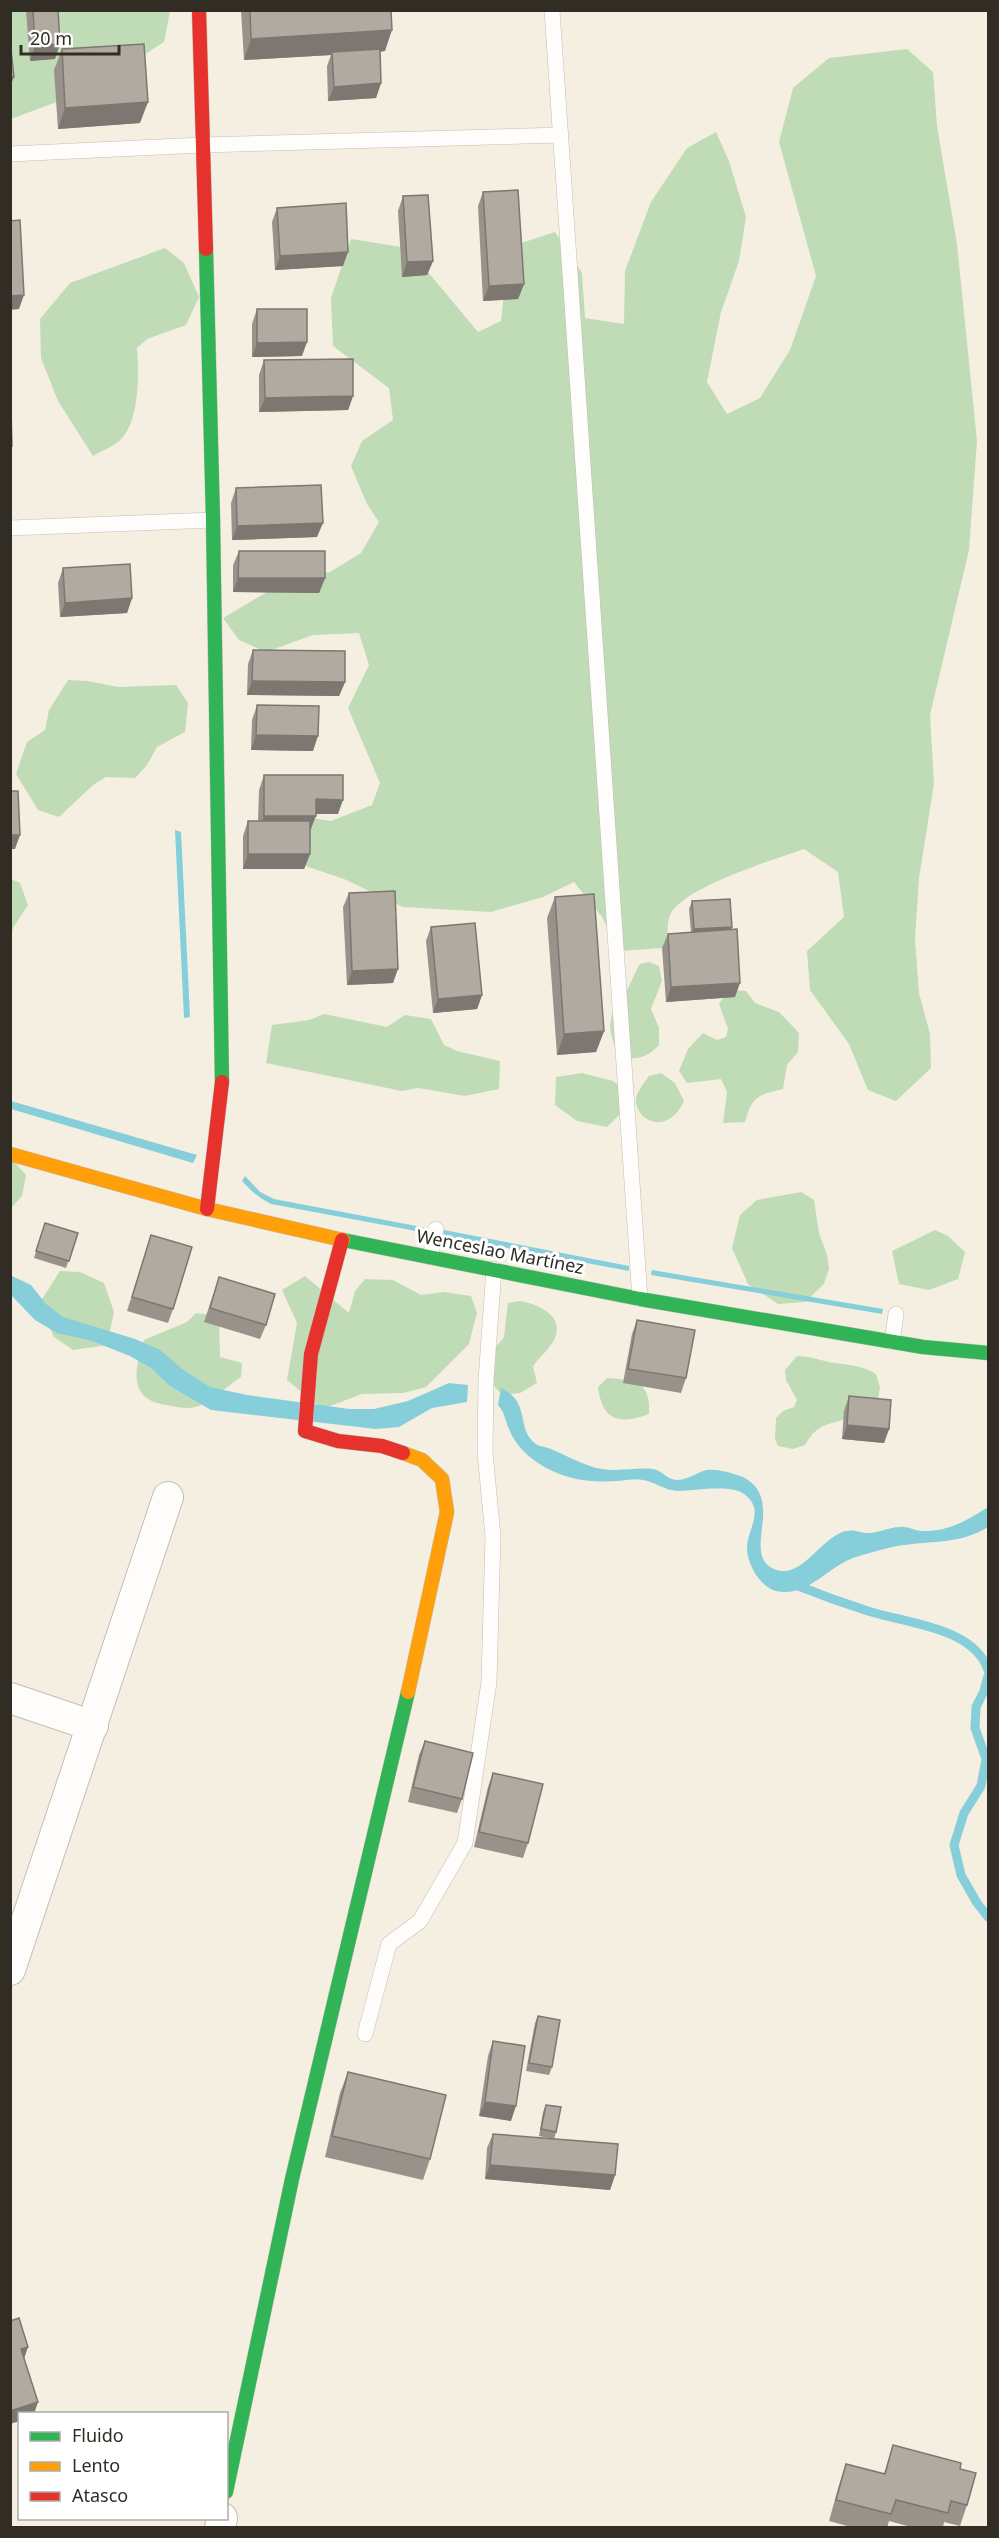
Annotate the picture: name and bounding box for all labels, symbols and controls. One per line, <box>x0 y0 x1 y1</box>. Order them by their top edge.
scale bar <box>21 18 118 56</box>
text: 20 m <box>30 26 72 50</box>
street label: Wenceslao Martínez <box>414 1223 586 1279</box>
legend <box>18 2412 228 2520</box>
text: Fluido <box>72 2423 124 2447</box>
text: Lento <box>72 2453 120 2477</box>
text: Atasco <box>72 2483 128 2507</box>

